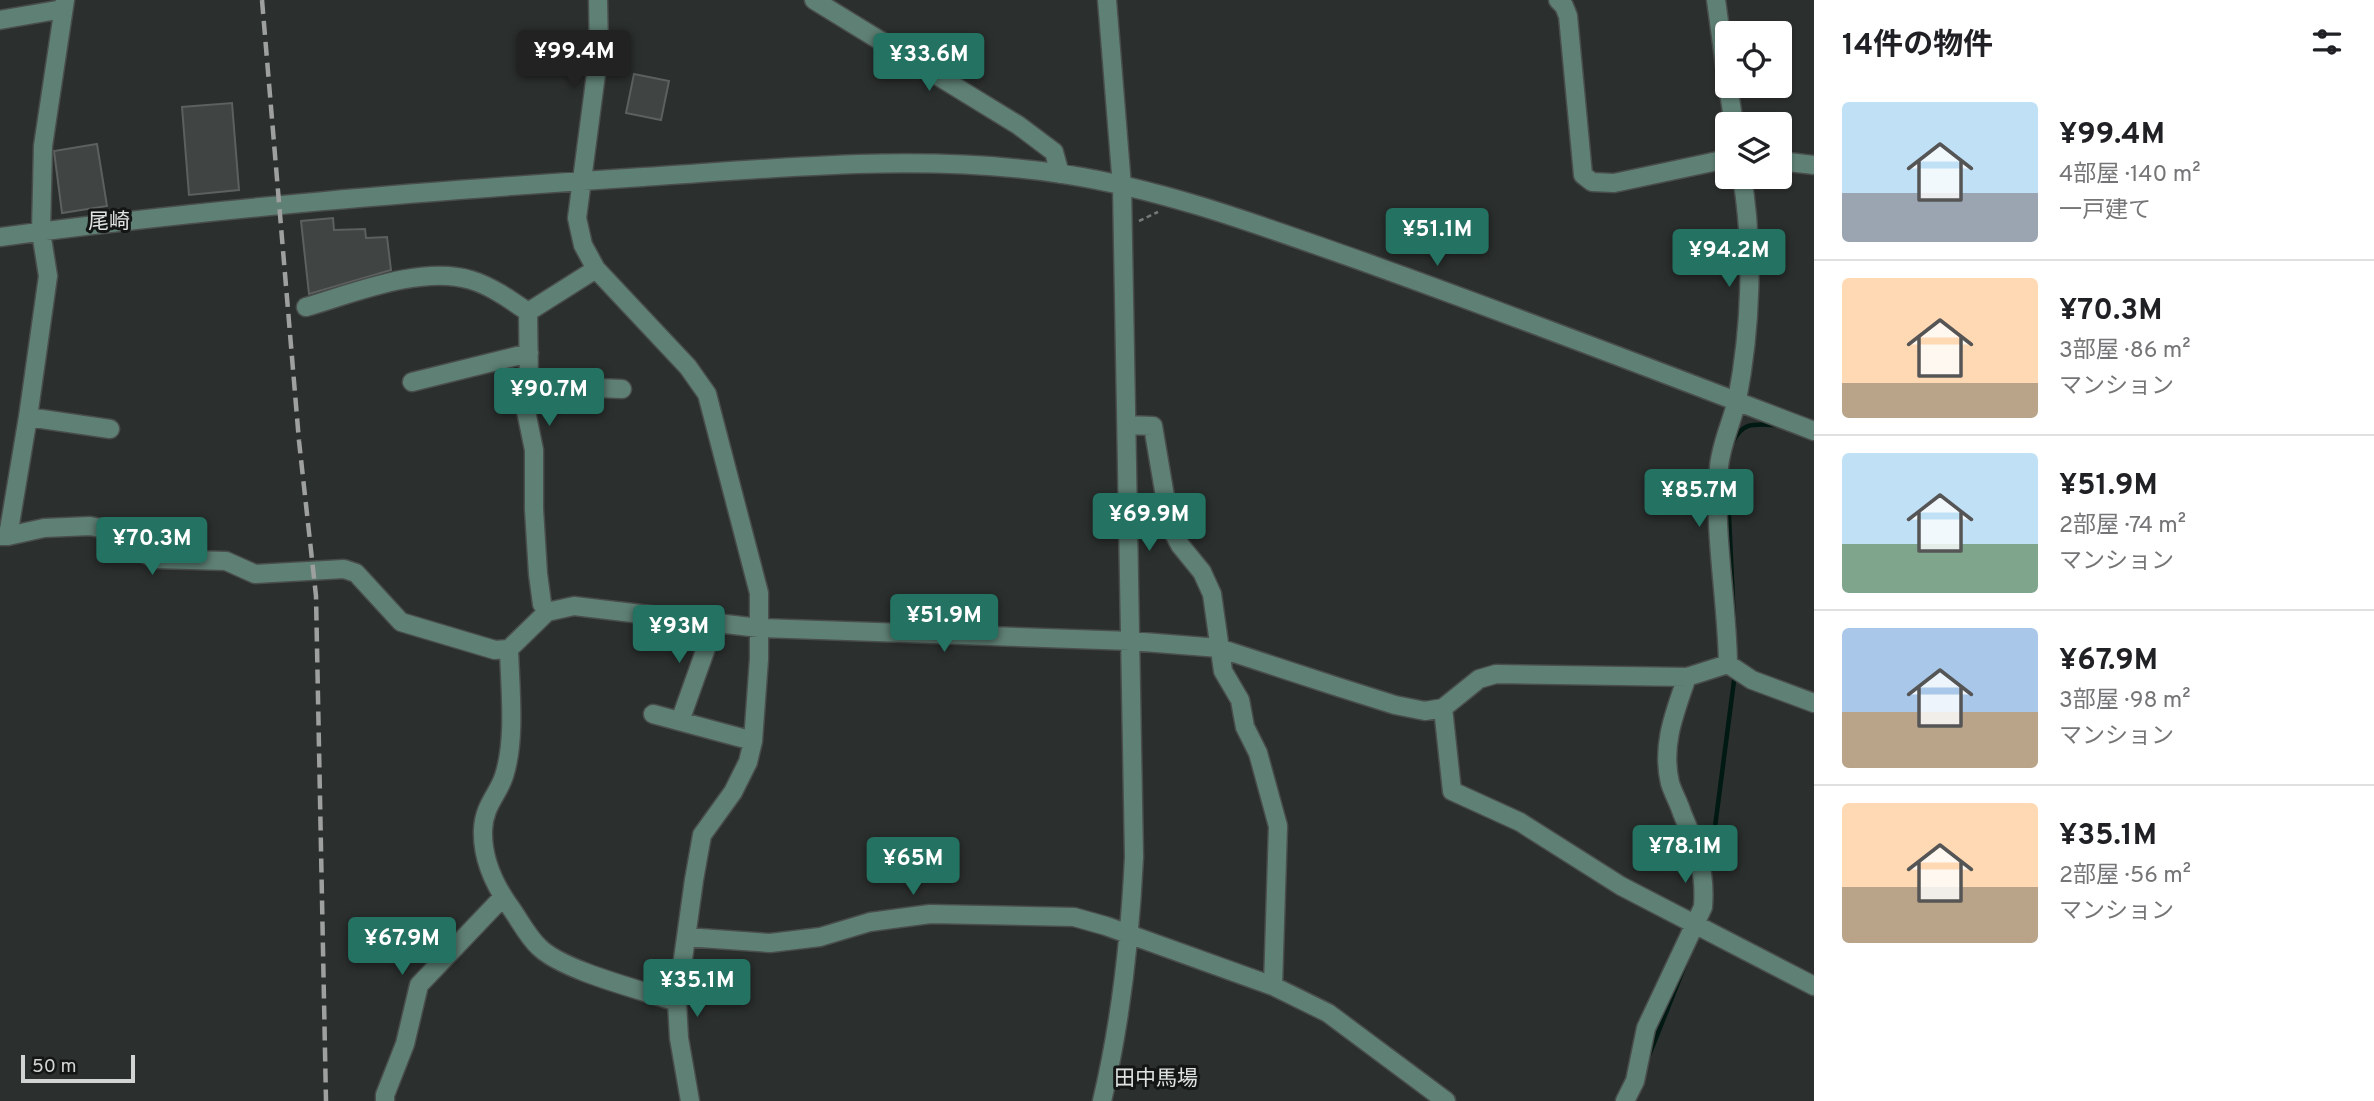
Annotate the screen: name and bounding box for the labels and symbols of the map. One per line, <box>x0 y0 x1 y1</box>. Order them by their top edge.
pin: ¥99.4M <box>517 31 631 90</box>
pin: ¥33.6M <box>872 34 986 93</box>
pin: ¥51.1M <box>1380 208 1494 268</box>
district label: 尾崎 <box>88 209 130 236</box>
pin: ¥94.2M <box>1672 230 1786 289</box>
pin: ¥90.7M <box>492 368 606 428</box>
pin: ¥85.7M <box>1642 470 1756 529</box>
pin: ¥69.9M <box>1092 494 1206 553</box>
pin: ¥70.3M <box>95 518 209 577</box>
pin: ¥51.9M <box>887 594 1001 654</box>
pin: ¥93M <box>638 606 720 665</box>
pin: ¥78.1M <box>1628 826 1742 885</box>
pin: ¥65M <box>872 838 954 897</box>
pin: ¥67.9M <box>345 918 459 977</box>
pin: ¥35.1M <box>640 960 754 1019</box>
scale bar <box>21 1052 135 1084</box>
district label: 田中馬場 <box>1114 1066 1198 1093</box>

